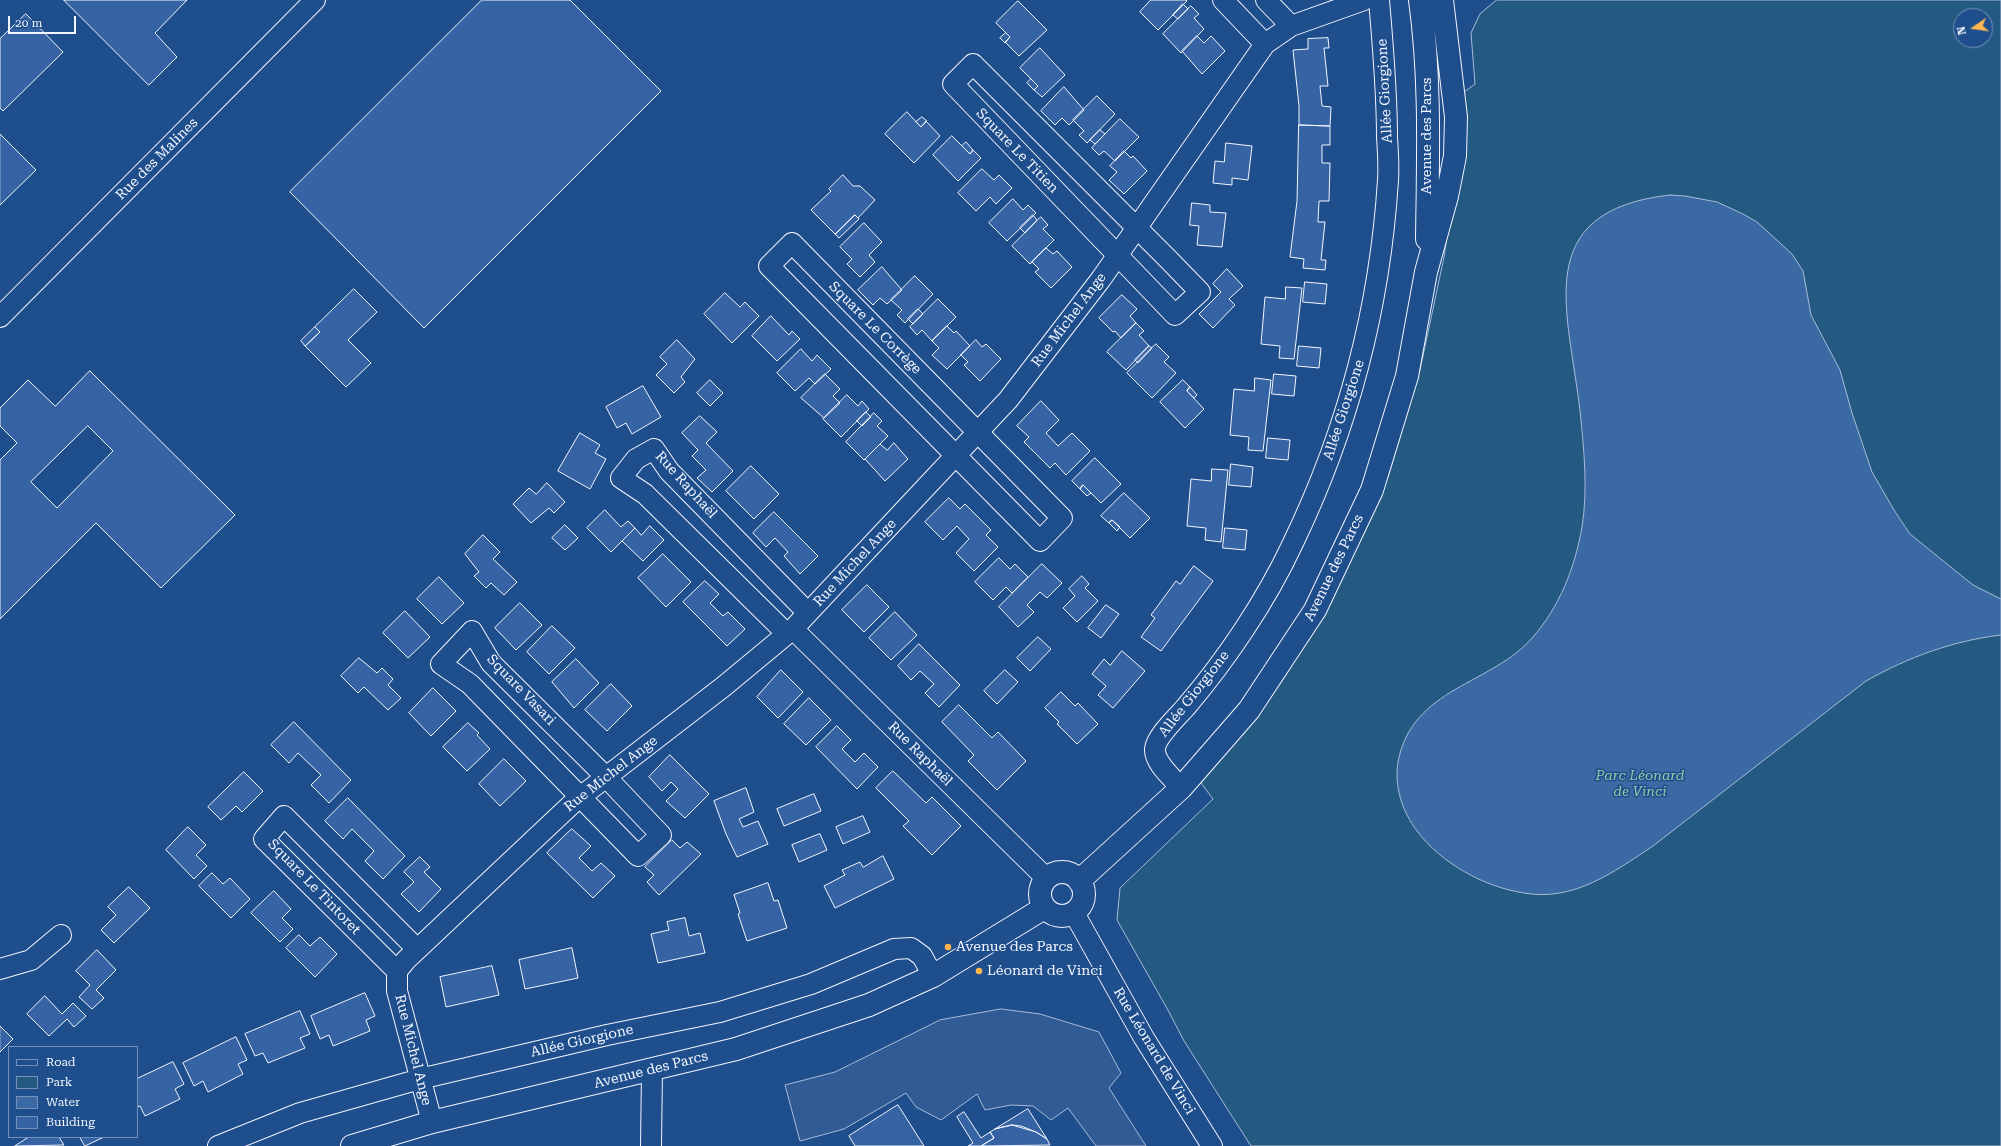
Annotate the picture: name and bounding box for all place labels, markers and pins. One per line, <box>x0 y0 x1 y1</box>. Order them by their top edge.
place label: Avenue des Parcs <box>956 939 1073 955</box>
marker: Avenue des Parcs <box>943 942 953 952</box>
place label: Léonard de Vinci <box>987 963 1103 979</box>
marker: Léonard de Vinci <box>974 966 984 976</box>

